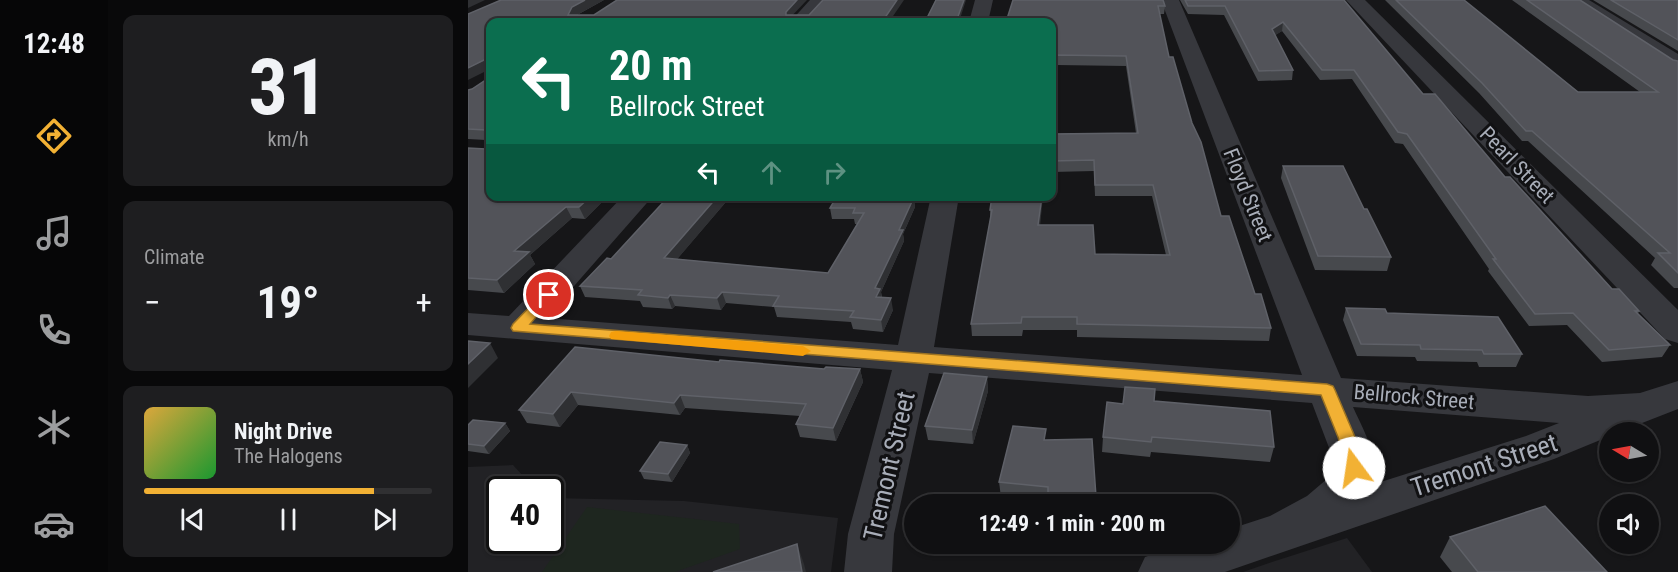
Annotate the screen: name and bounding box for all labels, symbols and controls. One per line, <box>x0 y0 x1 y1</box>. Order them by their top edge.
text: 12:48 <box>23 28 85 60</box>
text: 20 m <box>609 41 692 90</box>
text: 31 <box>249 42 327 133</box>
icon: left <box>510 42 588 120</box>
text: Bellrock Street <box>609 91 764 123</box>
icon: directions <box>33 115 75 157</box>
street label: Pearl Street <box>1475 122 1559 208</box>
text: km/h <box>267 127 309 151</box>
street label: Floyd Street <box>1218 145 1278 245</box>
icon: left <box>692 156 725 189</box>
icon: ahead <box>755 156 788 189</box>
icon: right <box>818 156 851 189</box>
icon: music <box>33 212 75 254</box>
text: Climate <box>144 245 204 269</box>
pin <box>523 269 574 320</box>
text: 19° <box>257 276 320 329</box>
icon: arrive <box>532 278 565 311</box>
text: − <box>144 283 161 322</box>
text: + <box>416 283 432 322</box>
icon: phone <box>33 309 75 351</box>
street label: Bellrock Street <box>1353 380 1475 414</box>
street label: Tremont Street <box>857 388 921 544</box>
icon: climate <box>33 406 75 448</box>
text: Night Drive <box>234 419 332 444</box>
north arrow <box>1599 422 1659 482</box>
map controls <box>1599 422 1659 554</box>
street label: Tremont Street <box>1407 427 1561 503</box>
position arrow <box>1322 436 1386 500</box>
text: The Halogens <box>234 444 343 468</box>
speed limit sign: 40 <box>486 476 564 554</box>
button: sound <box>1599 494 1659 554</box>
icon: car <box>33 503 75 545</box>
icon: previous <box>176 503 209 536</box>
icon: pause <box>272 503 305 536</box>
icon: next <box>368 503 401 536</box>
text: 12:49 · 1 min · 200 m <box>979 511 1165 536</box>

